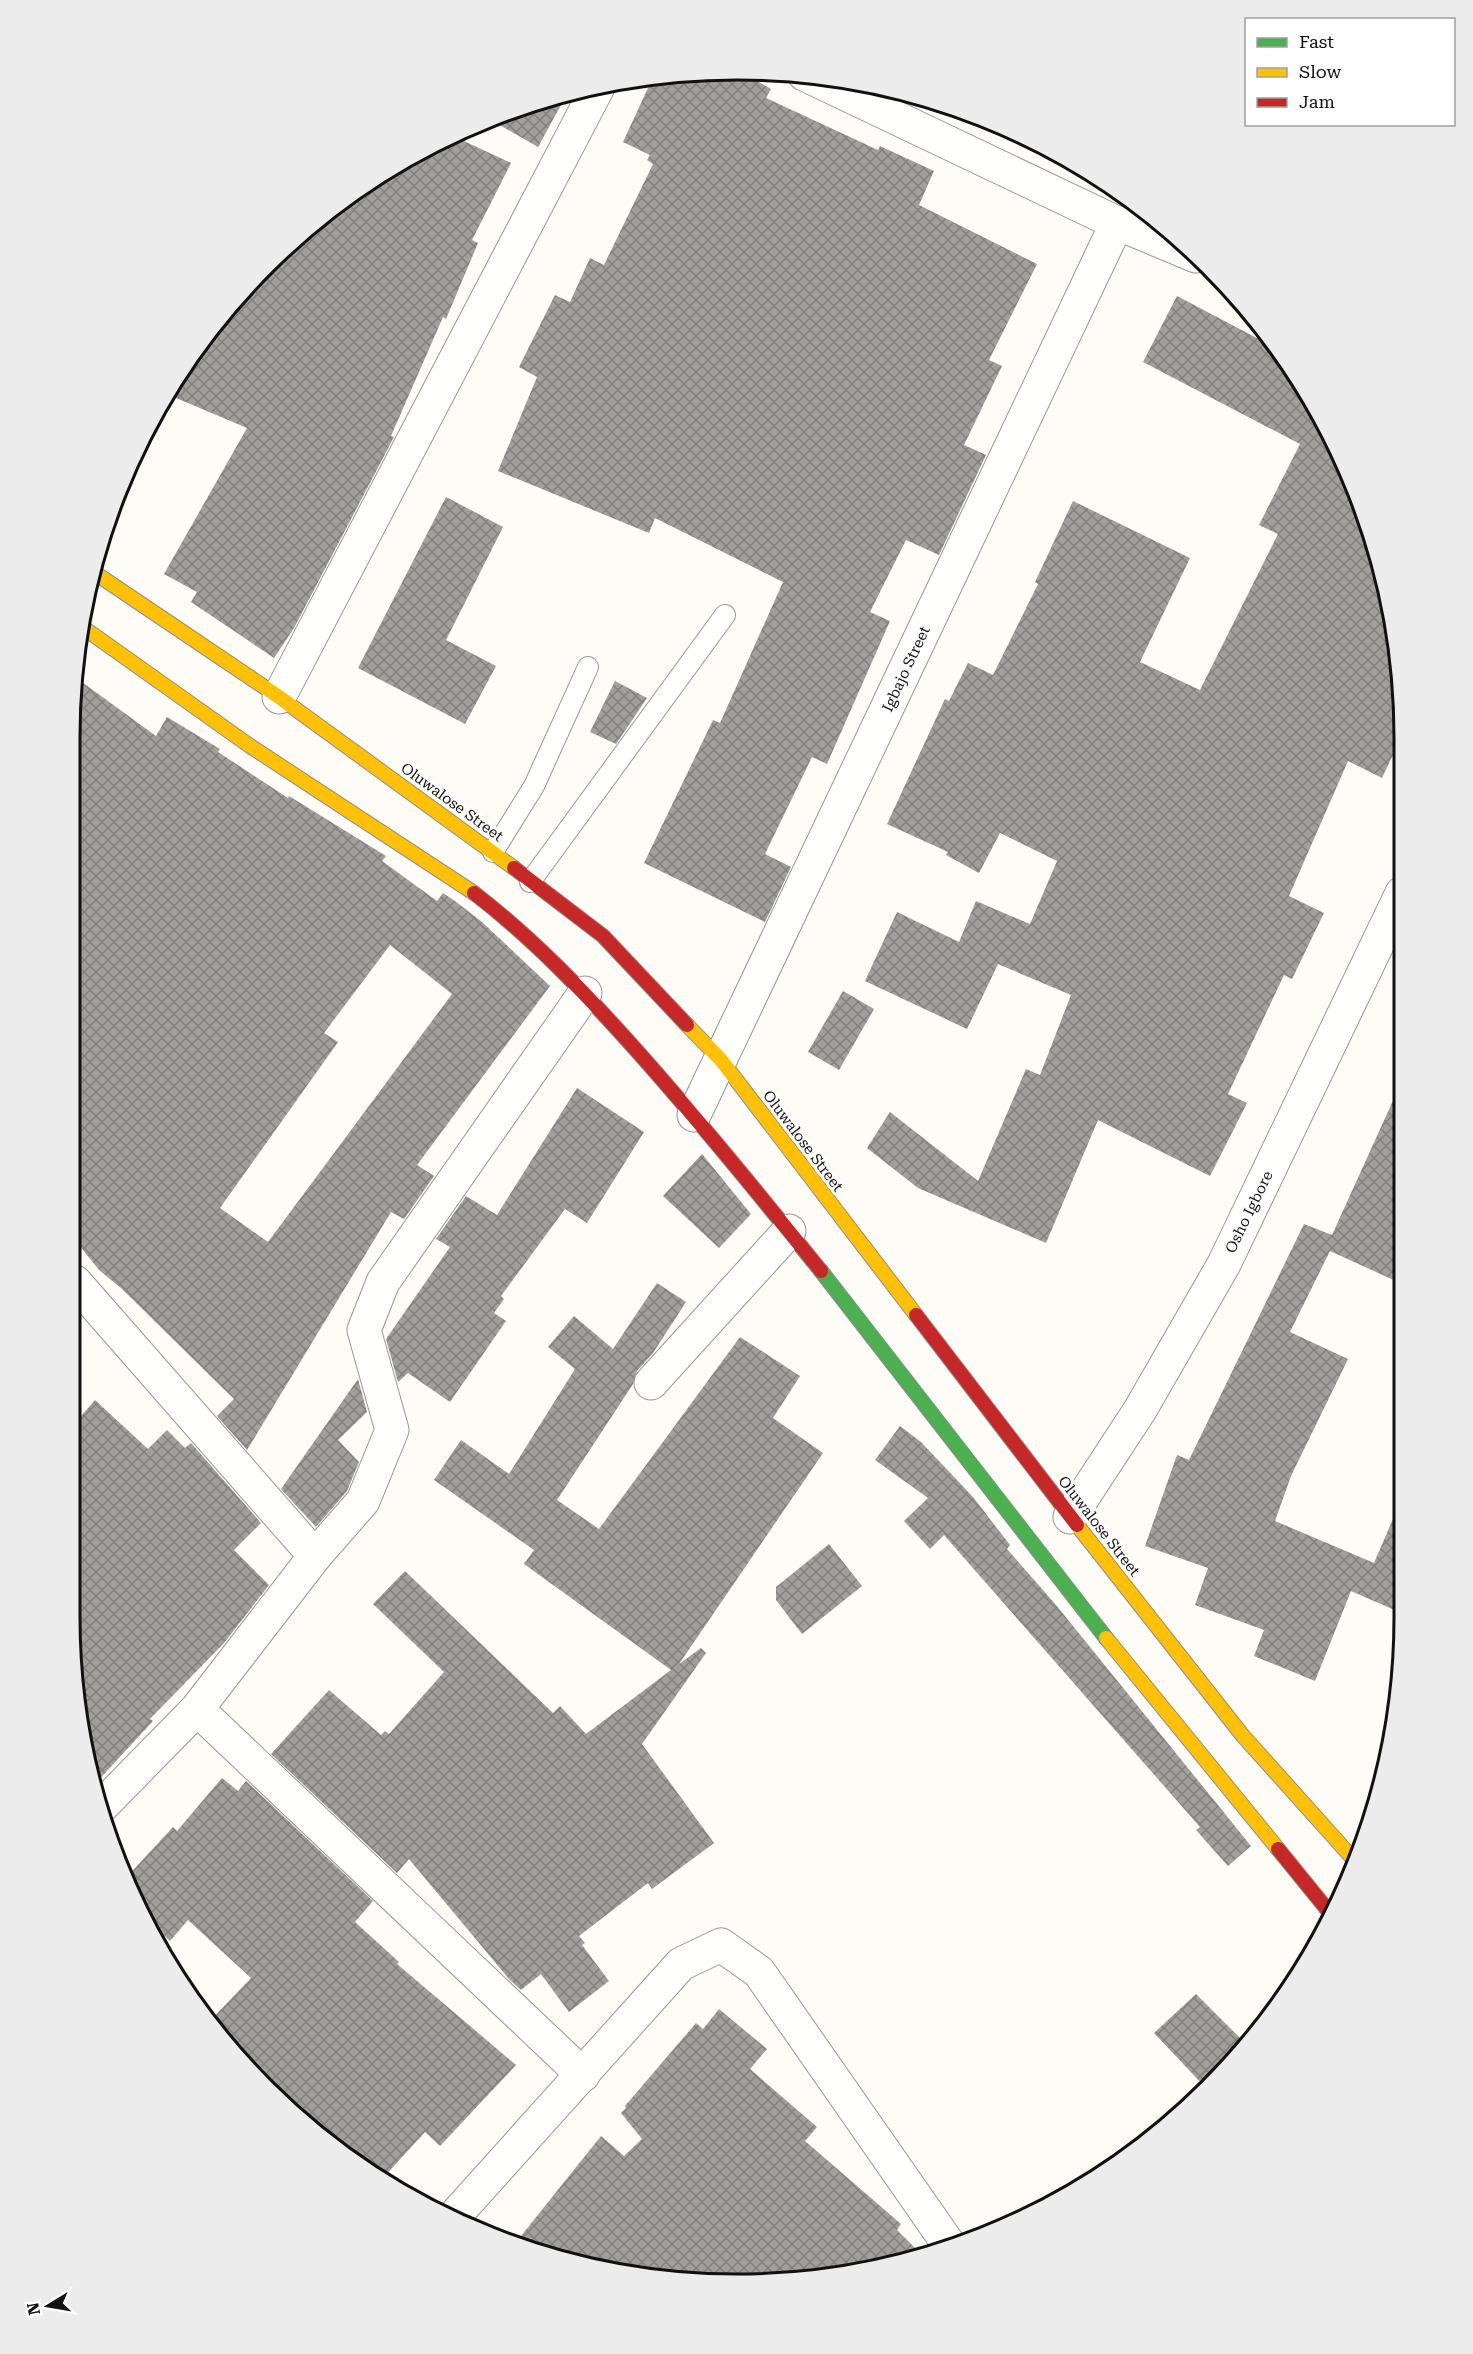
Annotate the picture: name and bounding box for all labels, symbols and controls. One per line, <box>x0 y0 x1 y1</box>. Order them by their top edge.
legend <box>1245 18 1455 126</box>
text: Fast <box>1299 31 1334 52</box>
text: Slow <box>1299 61 1341 82</box>
text: Jam <box>1299 91 1335 112</box>
street label: Igbajo Street <box>878 623 934 715</box>
street label: Oluwalose Street <box>397 759 507 845</box>
street label: Oluwalose Street <box>759 1087 847 1196</box>
street label: Osho Igbore <box>1221 1168 1277 1256</box>
street label: Oluwalose Street <box>1054 1472 1144 1580</box>
north arrow <box>18 2276 78 2336</box>
text: N <box>23 2301 44 2317</box>

